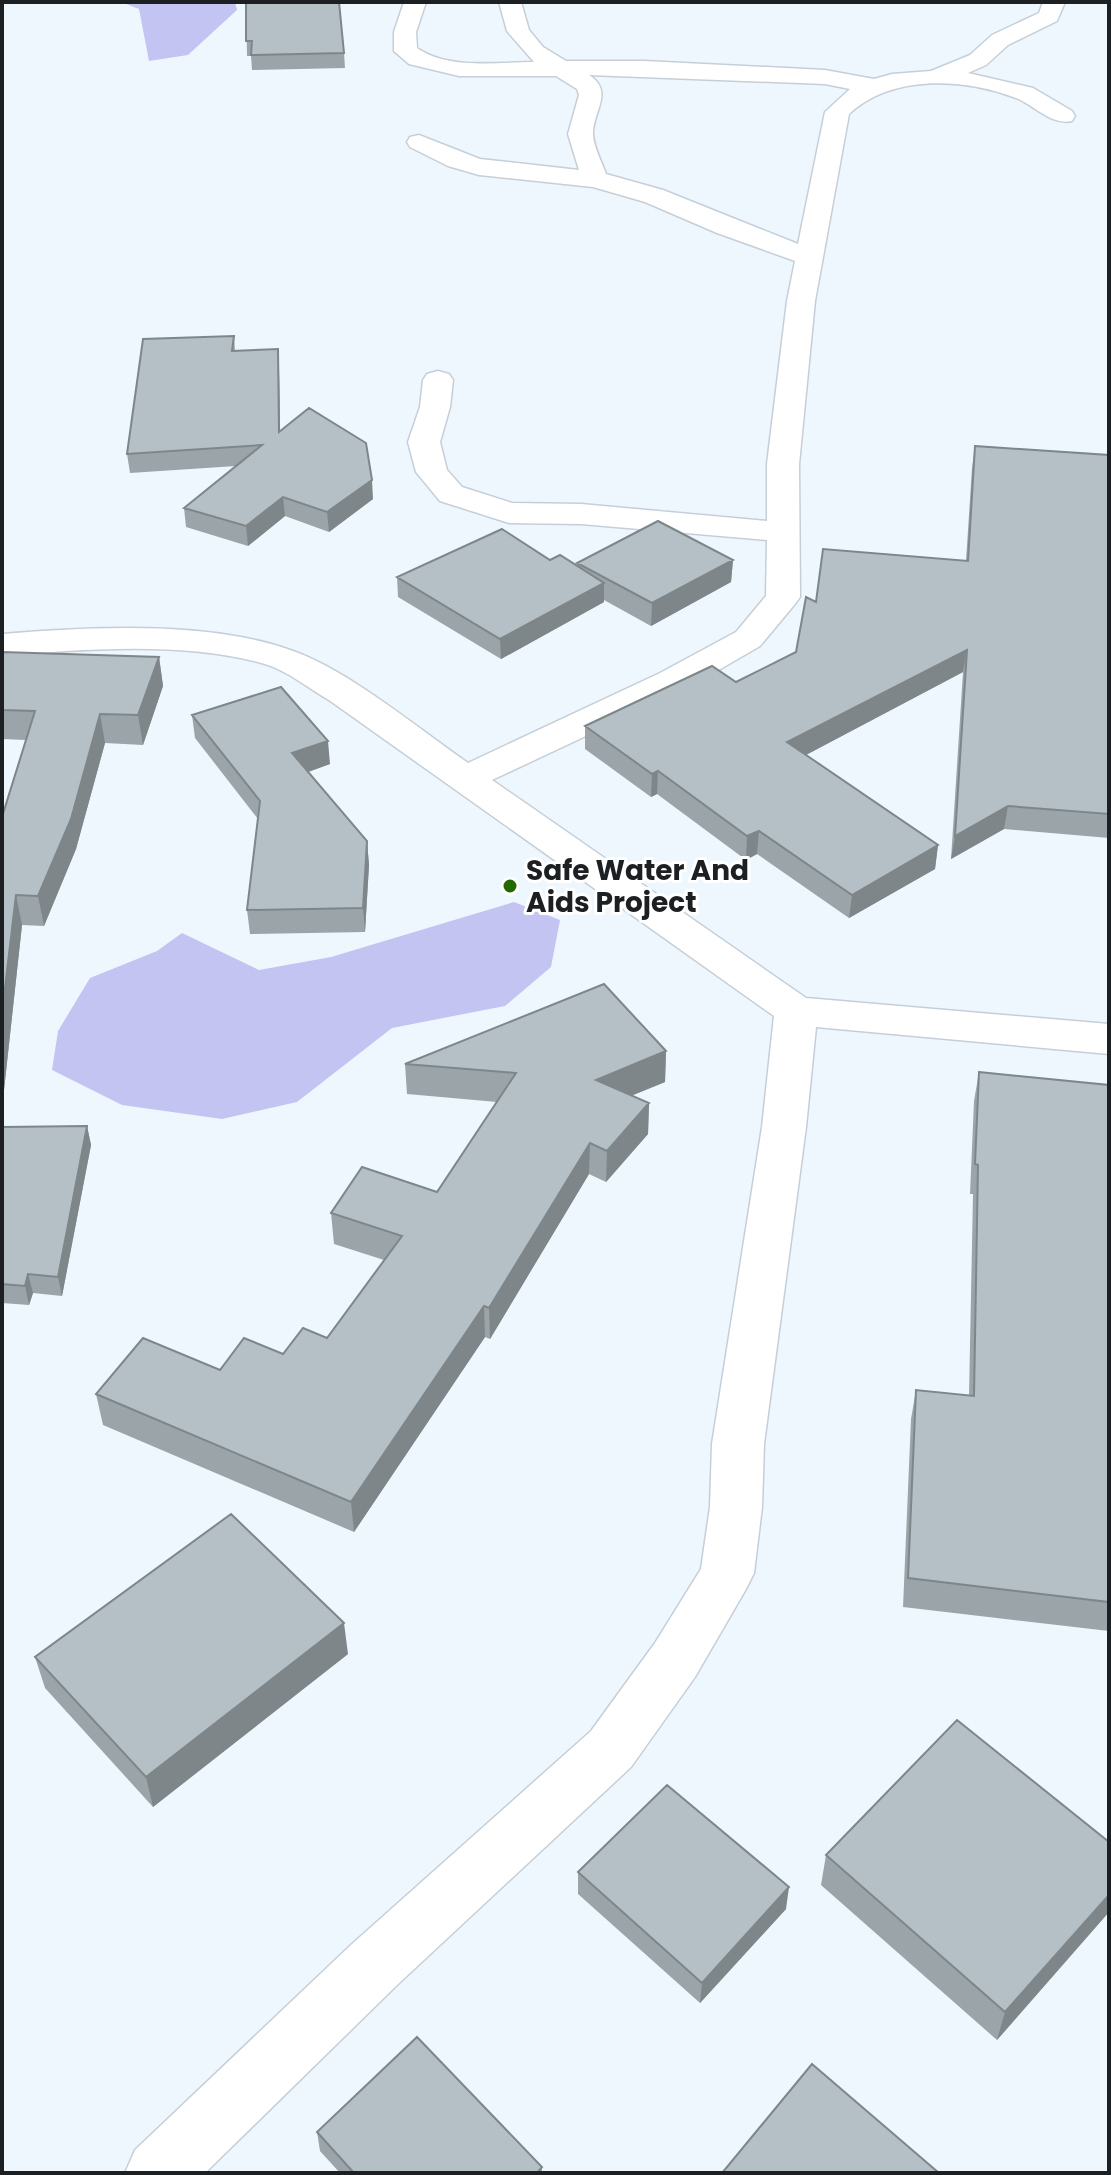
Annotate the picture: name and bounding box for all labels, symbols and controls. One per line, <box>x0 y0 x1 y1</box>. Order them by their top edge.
place label: Safe Water And Aids Project <box>526 851 749 922</box>
marker: Safe Water And Aids Project <box>501 877 519 895</box>

